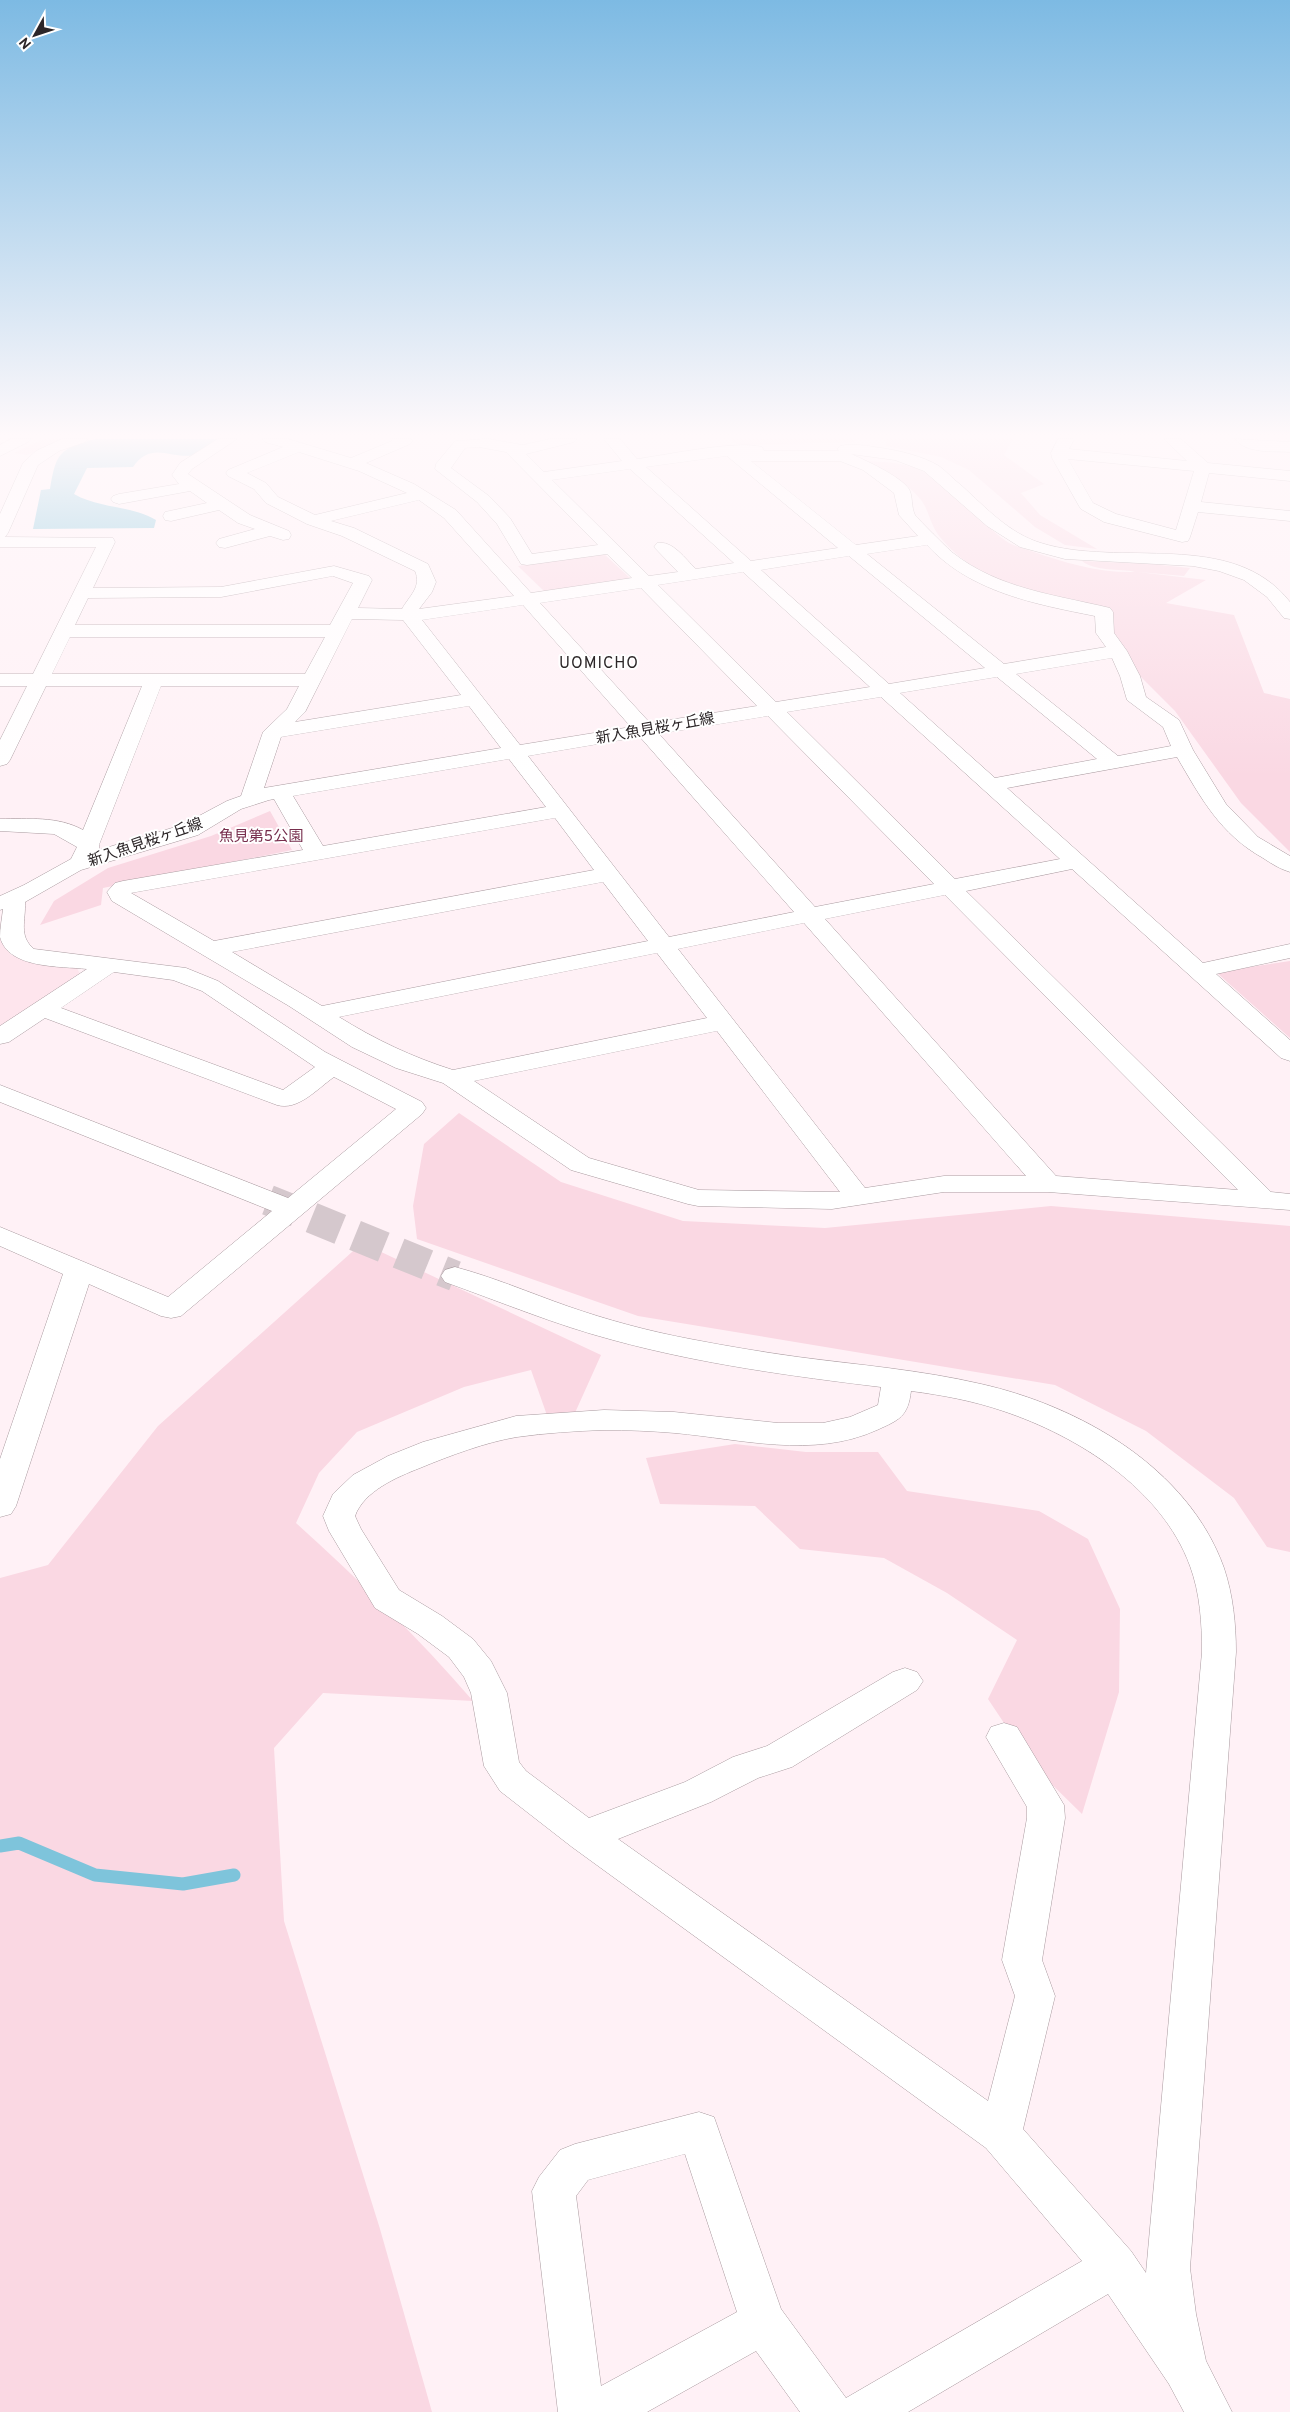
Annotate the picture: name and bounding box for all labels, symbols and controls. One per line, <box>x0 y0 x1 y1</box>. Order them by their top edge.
north arrow <box>10 10 60 60</box>
text: N <box>16 33 36 52</box>
district label: UOMICHO <box>559 654 639 674</box>
street label: 新入魚見桜ヶ丘線 <box>594 709 716 749</box>
street label: 新入魚見桜ヶ丘線 <box>85 814 205 872</box>
park label: 魚見第5公園 <box>219 827 303 847</box>

